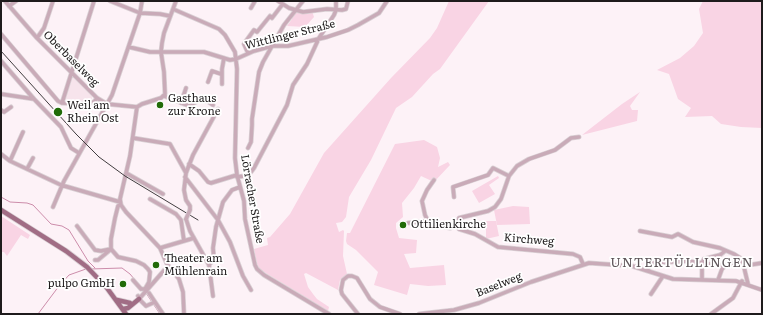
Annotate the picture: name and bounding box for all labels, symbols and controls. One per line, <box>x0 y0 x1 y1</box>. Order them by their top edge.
street label: Wittlinger Straße <box>244 17 336 53</box>
street label: Oberbaselweg <box>40 28 102 90</box>
place label: Gasthaus zur Krone <box>168 92 220 118</box>
place label: Weil am Rhein Ost <box>67 99 119 125</box>
marker: Gasthaus zur Krone <box>155 100 165 110</box>
marker: Weil am Rhein Ost <box>52 106 64 118</box>
street label: Lörracher Straße <box>238 153 266 245</box>
place label: Ottilienkirche <box>411 218 486 232</box>
marker: Ottilienkirche <box>398 220 408 230</box>
street label: Kirchweg <box>503 231 555 249</box>
place label: Theater am Mühlenrain <box>164 252 227 278</box>
district label: UNTERTÜLLINGEN <box>610 255 754 271</box>
marker: Theater am Mühlenrain <box>151 260 161 270</box>
street label: Baselweg <box>474 270 524 300</box>
place label: pulpo GmbH <box>48 277 115 291</box>
marker: pulpo GmbH <box>118 279 128 289</box>

